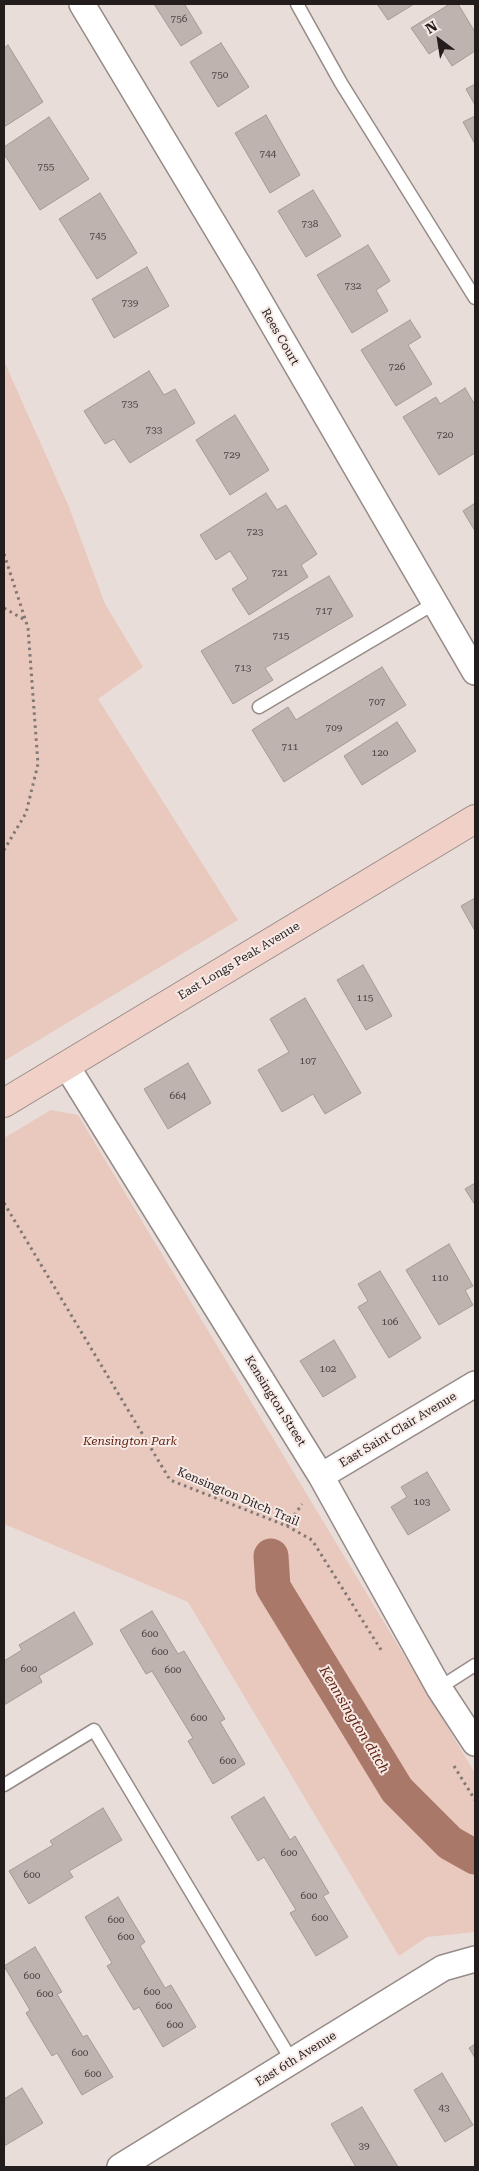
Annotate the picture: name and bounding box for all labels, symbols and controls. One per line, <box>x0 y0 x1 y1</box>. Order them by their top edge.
house number: 756 <box>171 13 187 25</box>
north arrow <box>414 15 464 65</box>
text: N <box>423 18 440 37</box>
house number: 750 <box>212 69 228 81</box>
house number: 744 <box>260 148 276 160</box>
house number: 755 <box>38 161 54 173</box>
house number: 738 <box>302 218 318 230</box>
house number: 745 <box>90 230 106 242</box>
house number: 732 <box>345 280 361 292</box>
house number: 739 <box>122 297 138 309</box>
street label: Rees Court <box>258 306 302 368</box>
house number: 726 <box>389 361 405 373</box>
house number: 735 <box>122 398 138 410</box>
house number: 733 <box>146 424 162 436</box>
house number: 720 <box>437 429 453 441</box>
house number: 729 <box>224 449 240 461</box>
house number: 723 <box>247 526 263 538</box>
house number: 721 <box>272 567 288 579</box>
house number: 717 <box>316 605 332 617</box>
house number: 715 <box>273 630 289 642</box>
house number: 713 <box>235 662 251 674</box>
house number: 707 <box>369 696 385 708</box>
house number: 709 <box>326 722 342 734</box>
house number: 711 <box>282 741 298 753</box>
house number: 120 <box>372 747 388 759</box>
street label: East Longs Peak Avenue <box>175 919 303 1003</box>
house number: 115 <box>357 992 373 1004</box>
house number: 107 <box>300 1055 316 1067</box>
house number: 664 <box>170 1090 186 1102</box>
house number: 110 <box>432 1272 448 1284</box>
house number: 106 <box>382 1316 398 1328</box>
street label: Kensington Street <box>241 1353 309 1449</box>
house number: 102 <box>320 1363 336 1375</box>
street label: East Saint Clair Avenue <box>337 1389 459 1471</box>
park label: Kensington Park <box>83 1434 177 1448</box>
street label: Kensington Ditch Trail <box>175 1465 301 1529</box>
house number: 103 <box>414 1496 430 1508</box>
house number: 600 <box>142 1628 158 1640</box>
house number: 600 <box>152 1646 168 1658</box>
house number: 600 <box>21 1663 37 1675</box>
water label: Kennsington ditch <box>315 1663 393 1777</box>
house number: 600 <box>165 1664 181 1676</box>
house number: 600 <box>191 1712 207 1724</box>
house number: 600 <box>220 1755 236 1767</box>
house number: 600 <box>281 1847 297 1859</box>
house number: 600 <box>24 1869 40 1881</box>
house number: 600 <box>301 1890 317 1902</box>
house number: 600 <box>312 1912 328 1924</box>
house number: 600 <box>108 1914 124 1926</box>
house number: 600 <box>118 1931 134 1943</box>
house number: 600 <box>24 1970 40 1982</box>
house number: 600 <box>144 1986 160 1998</box>
house number: 600 <box>37 1988 53 2000</box>
house number: 600 <box>156 2000 172 2012</box>
house number: 600 <box>167 2019 183 2031</box>
street label: East 6th Avenue <box>253 2028 339 2090</box>
house number: 600 <box>72 2047 88 2059</box>
house number: 600 <box>85 2068 101 2080</box>
house number: 43 <box>438 2102 450 2114</box>
house number: 39 <box>358 2140 370 2152</box>

